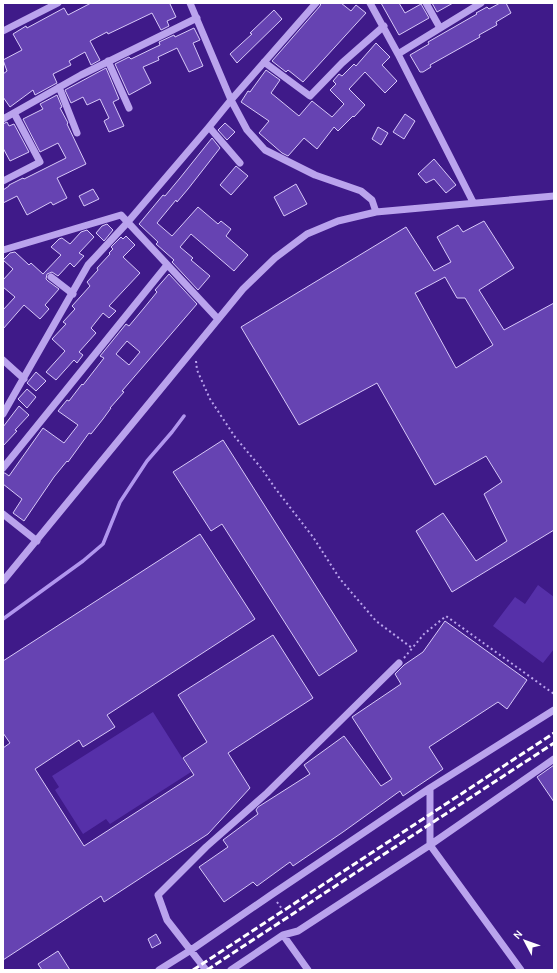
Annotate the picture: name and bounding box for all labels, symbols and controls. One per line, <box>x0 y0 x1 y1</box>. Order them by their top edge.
north arrow <box>505 921 545 961</box>
text: N <box>510 928 525 942</box>

